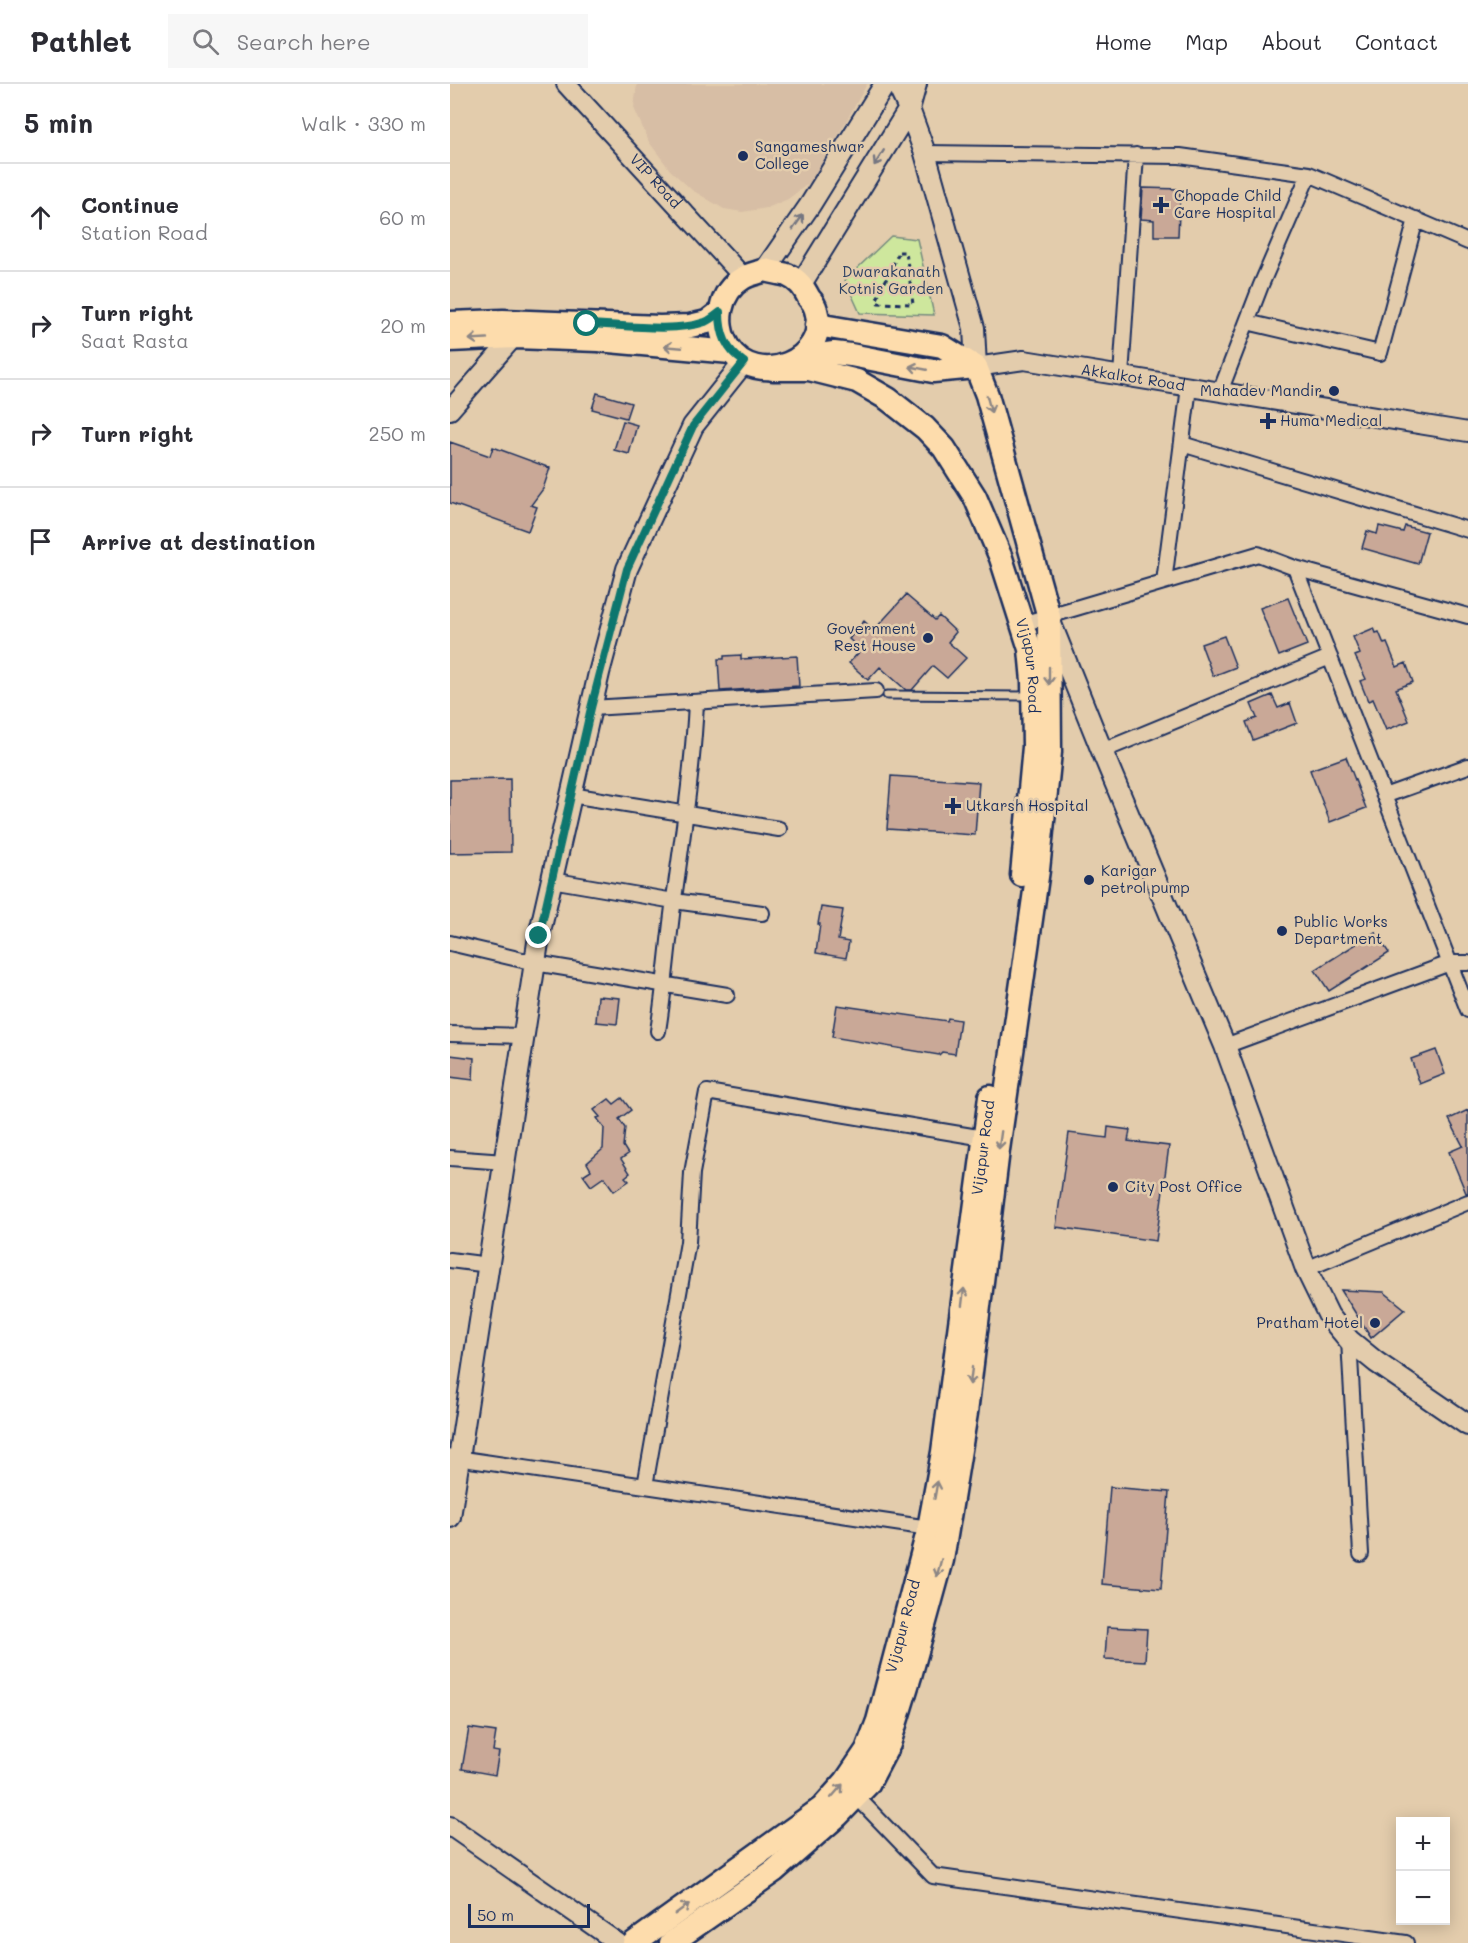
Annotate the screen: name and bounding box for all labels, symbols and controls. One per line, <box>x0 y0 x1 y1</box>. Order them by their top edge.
search box <box>168 14 588 68</box>
text: Pathlet <box>30 23 132 59</box>
icon: search <box>189 25 222 58</box>
text: Search here <box>237 27 371 56</box>
text: Home <box>1095 28 1152 55</box>
text: Map <box>1185 28 1228 55</box>
text: About <box>1261 28 1322 55</box>
text: Contact <box>1355 28 1438 55</box>
text: 5 min <box>24 106 93 140</box>
text: Walk · 330 m <box>301 110 426 136</box>
place label: Sangameshwar College <box>755 136 865 173</box>
street label: VIP Road <box>626 149 686 212</box>
marker: Sangameshwar College <box>736 149 750 163</box>
one-way arrow <box>872 150 885 167</box>
place label: Chopade Child Care Hospital <box>1174 185 1281 222</box>
text: Continue <box>81 190 179 219</box>
marker: Chopade Child Care Hospital <box>1152 196 1170 214</box>
icon: ahead <box>24 201 57 234</box>
text: 60 m <box>379 204 426 230</box>
one-way arrow <box>792 214 804 230</box>
text: Station Road <box>81 219 208 245</box>
park label: Dwarakanath Kotnis Garden <box>839 261 943 298</box>
text: Turn right <box>81 298 193 327</box>
icon: right <box>24 309 57 342</box>
route start <box>573 310 599 336</box>
text: 20 m <box>380 312 426 338</box>
text: Saat Rasta <box>81 327 189 353</box>
one-way arrow <box>469 333 489 344</box>
one-way arrow <box>664 341 683 352</box>
street label: Akkalkot Road <box>1080 358 1187 395</box>
one-way arrow <box>909 362 928 373</box>
place label: Mahadev Mandir <box>1200 380 1322 400</box>
marker: Mahadev Mandir <box>1327 384 1341 398</box>
one-way arrow <box>984 394 996 413</box>
place label: Huma Medical <box>1280 410 1382 430</box>
marker: Huma Medical <box>1261 414 1275 428</box>
icon: right <box>24 417 57 450</box>
text: Turn right <box>81 419 193 448</box>
text: 250 m <box>369 420 426 446</box>
icon: arrive <box>24 525 57 558</box>
text: Arrive at destination <box>81 527 316 556</box>
street label: Vijapur Road <box>1012 615 1044 713</box>
place label: Government Rest House <box>827 618 916 655</box>
marker: Government Rest House <box>921 631 935 645</box>
one-way arrow <box>1043 665 1055 685</box>
place label: Utkarsh Hospital <box>966 795 1088 815</box>
marker: Utkarsh Hospital <box>944 797 962 815</box>
place label: Karigar petrol pump <box>1101 860 1190 897</box>
marker: Karigar petrol pump <box>1082 873 1096 887</box>
place label: Public Works Department <box>1294 911 1388 948</box>
route end <box>525 922 551 948</box>
marker: Public Works Department <box>1275 924 1289 938</box>
street label: Vijapur Road <box>966 1099 999 1196</box>
one-way arrow <box>994 1130 1005 1150</box>
place label: City Post Office <box>1125 1176 1243 1196</box>
marker: City Post Office <box>1106 1180 1120 1194</box>
one-way arrow <box>958 1287 969 1307</box>
place label: Pratham Hotel <box>1257 1312 1363 1332</box>
marker: Pratham Hotel <box>1368 1316 1382 1330</box>
one-way arrow <box>965 1365 976 1385</box>
one-way arrow <box>931 1480 942 1500</box>
one-way arrow <box>933 1558 945 1577</box>
street label: Vijapur Road <box>880 1577 924 1675</box>
one-way arrow <box>830 1783 843 1799</box>
map controls <box>1396 1817 1450 1925</box>
button: + <box>1396 1817 1450 1871</box>
button: − <box>1396 1871 1450 1925</box>
scale bar <box>468 1901 590 1928</box>
one-way arrow <box>673 1903 689 1915</box>
text: 50 m <box>477 1904 514 1925</box>

